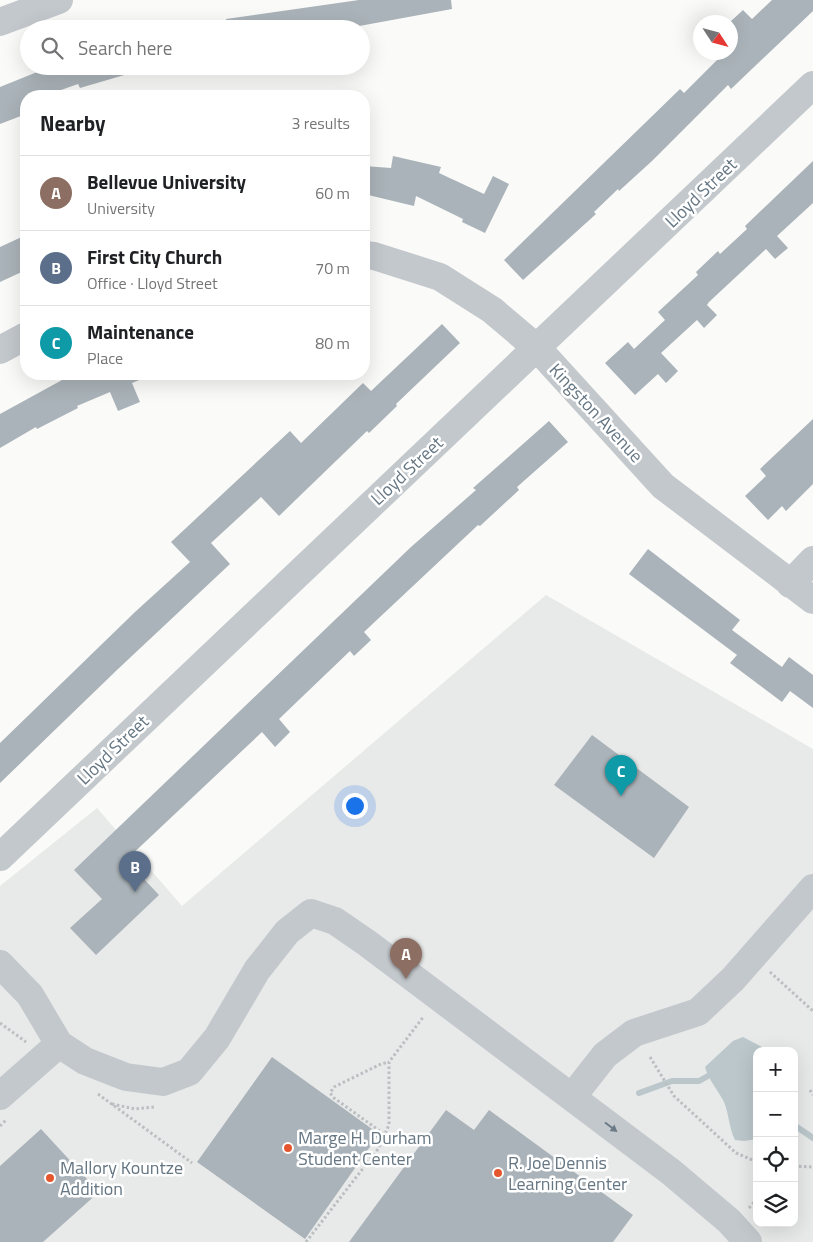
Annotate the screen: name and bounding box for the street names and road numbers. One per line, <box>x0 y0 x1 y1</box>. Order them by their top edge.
street label: Lloyd Street <box>659 151 743 234</box>
street label: Kingston Avenue <box>543 357 650 468</box>
street label: Lloyd Street <box>364 429 449 511</box>
street label: Lloyd Street <box>71 708 155 791</box>

